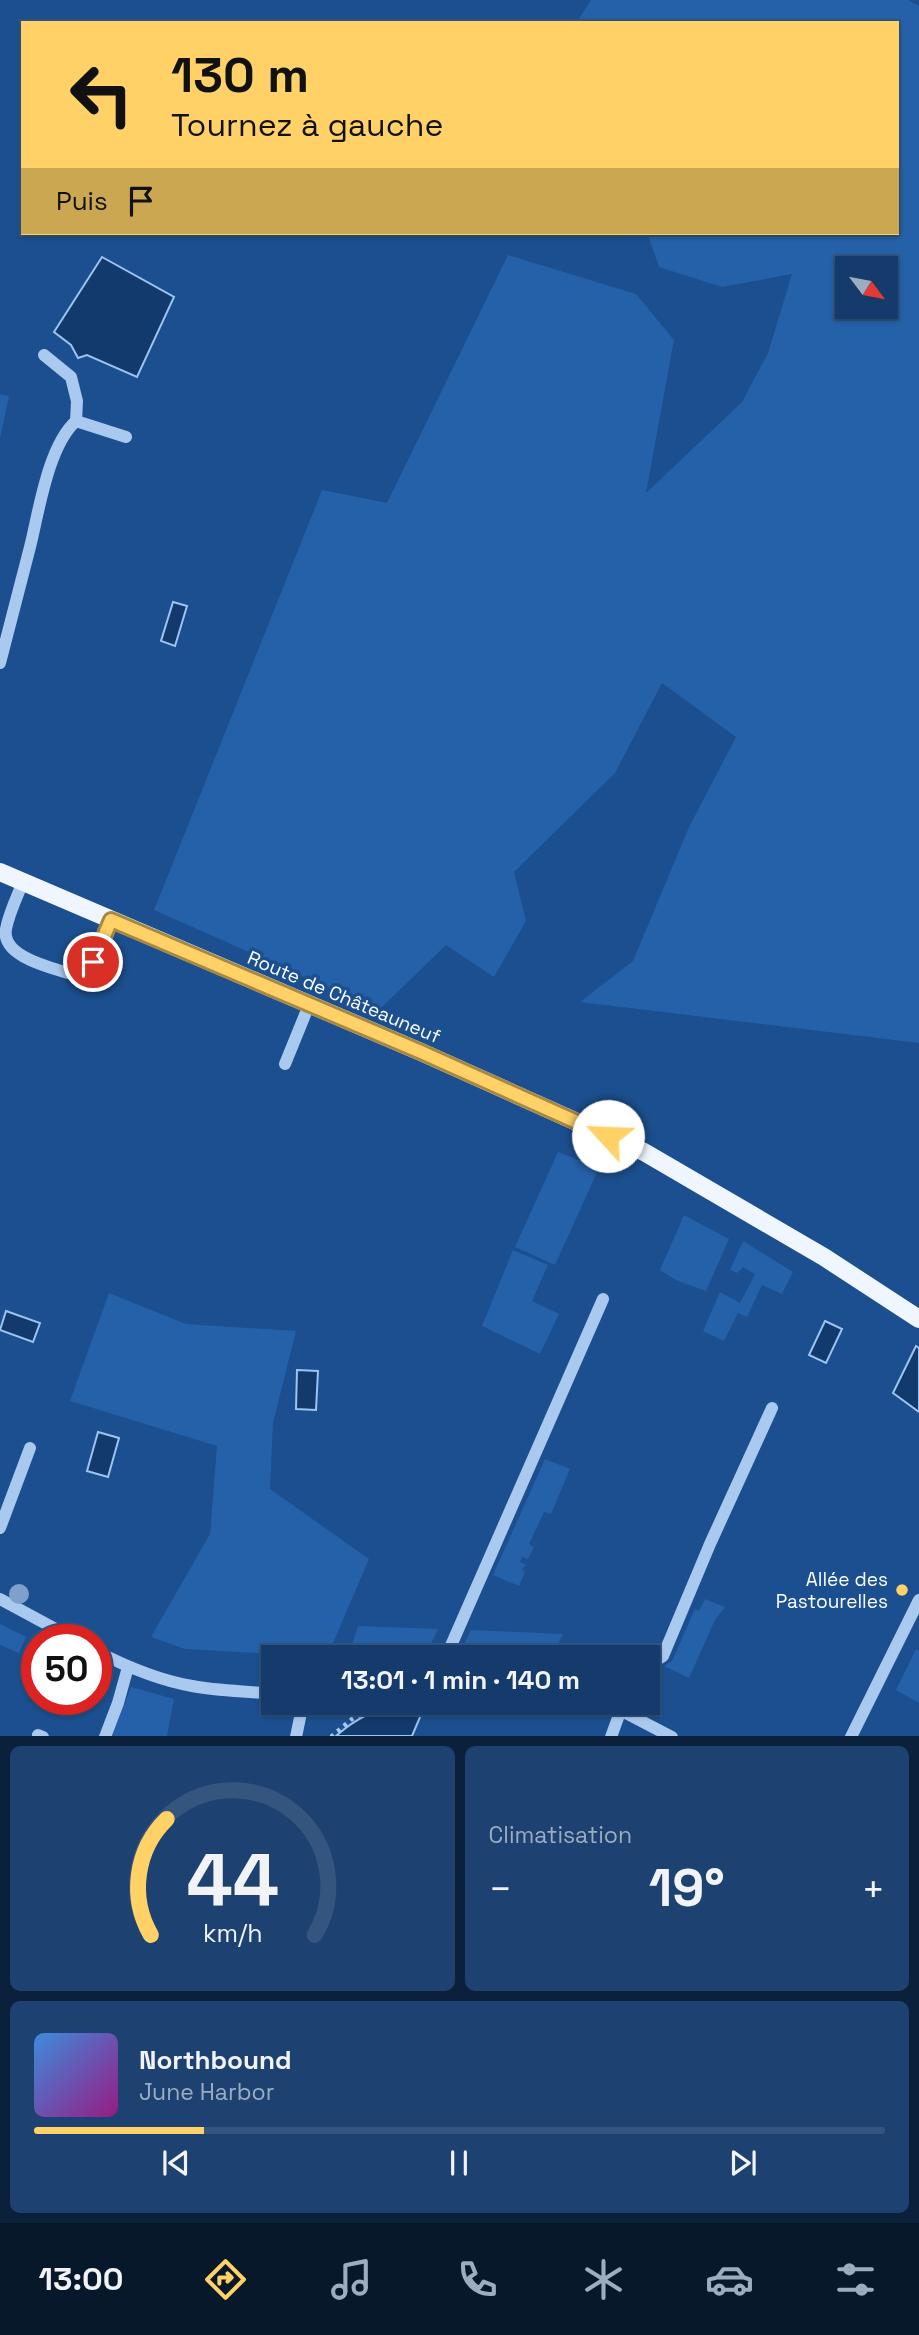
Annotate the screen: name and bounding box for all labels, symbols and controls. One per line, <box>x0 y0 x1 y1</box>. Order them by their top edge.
text: 130 m <box>171 44 309 106</box>
icon: left <box>56 49 147 140</box>
text: Tournez à gauche <box>171 105 443 145</box>
icon: arrive <box>122 182 160 220</box>
text: Puis <box>56 184 108 218</box>
north arrow <box>835 256 898 318</box>
map controls <box>835 256 898 319</box>
pin <box>63 932 123 992</box>
icon: arrive <box>74 943 112 981</box>
street label: Route de Châteauneuf <box>244 945 444 1049</box>
position arrow <box>571 1099 645 1173</box>
place label: Allée des Pastourelles <box>776 1567 888 1614</box>
marker: Allée des Pastourelles <box>894 1582 910 1598</box>
speed limit sign: 50 <box>21 1624 112 1715</box>
text: 13:01 · 1 min · 140 m <box>341 1663 580 1697</box>
text: Climatisation <box>489 1820 632 1850</box>
text: 44 <box>186 1833 279 1926</box>
text: 19° <box>649 1855 725 1921</box>
text: − <box>489 1865 512 1913</box>
text: + <box>861 1865 885 1913</box>
text: km/h <box>202 1916 262 1948</box>
text: Northbound <box>139 2043 292 2077</box>
text: June Harbor <box>139 2077 274 2107</box>
icon: previous <box>157 2144 195 2182</box>
icon: pause <box>440 2144 478 2182</box>
icon: next <box>724 2144 762 2182</box>
icon: directions <box>201 2255 250 2304</box>
icon: music <box>327 2255 376 2304</box>
icon: phone <box>453 2255 502 2304</box>
icon: climate <box>579 2255 628 2304</box>
icon: car <box>705 2255 754 2304</box>
icon: filters <box>831 2255 880 2304</box>
text: 13:00 <box>39 2259 124 2299</box>

